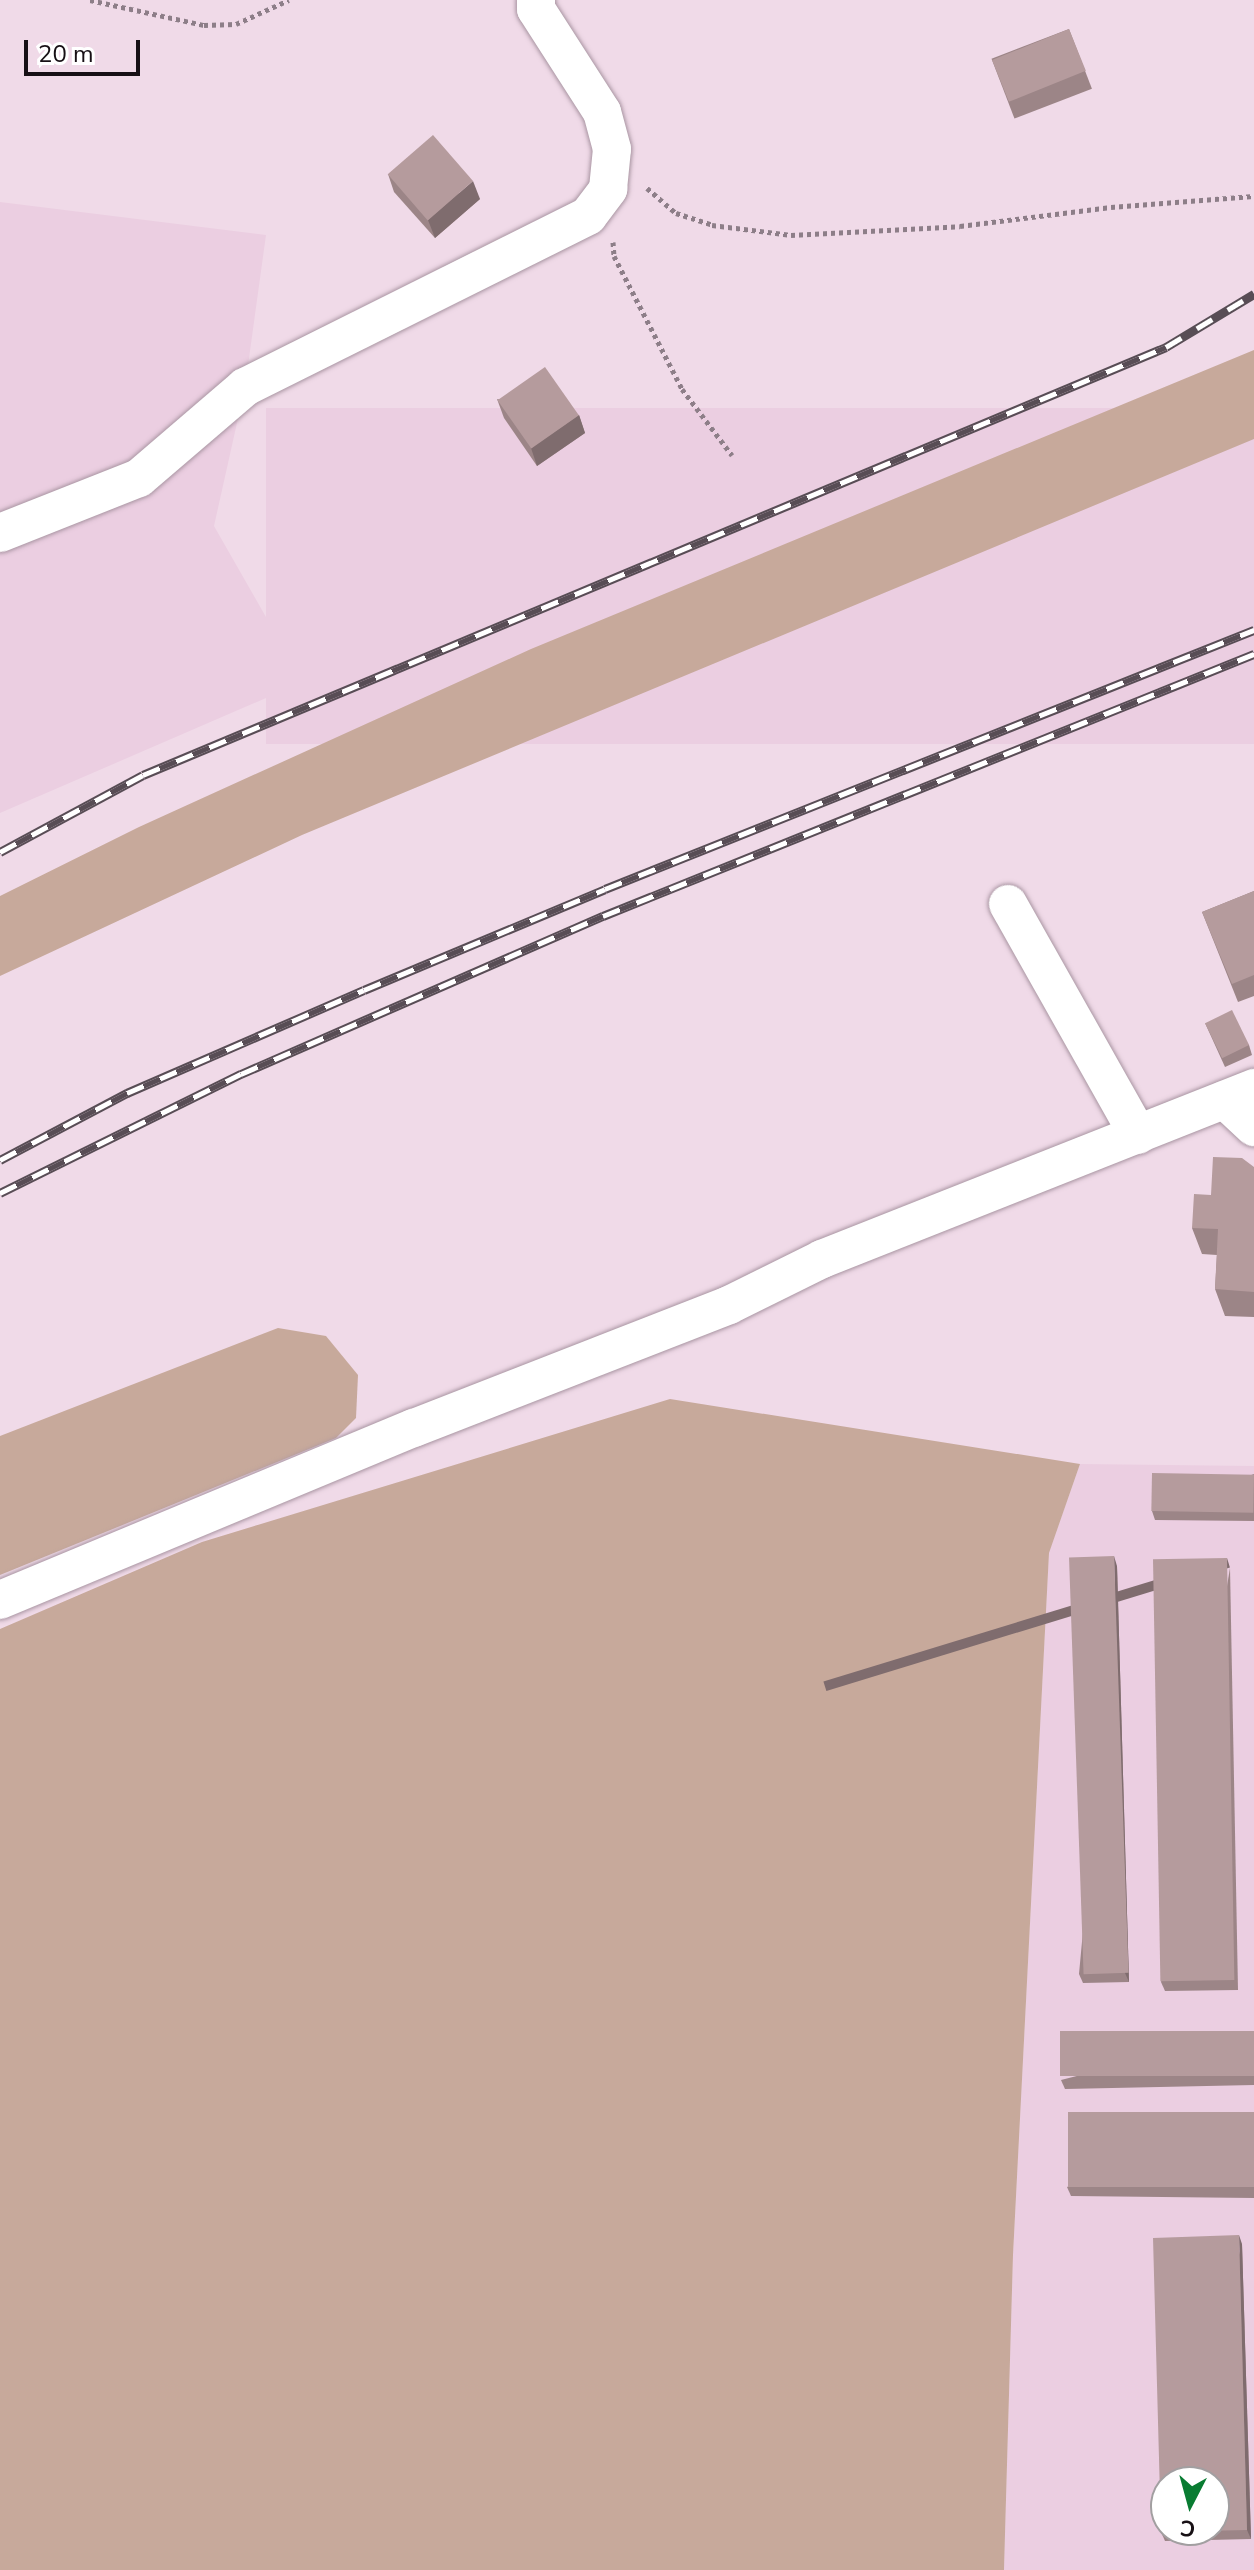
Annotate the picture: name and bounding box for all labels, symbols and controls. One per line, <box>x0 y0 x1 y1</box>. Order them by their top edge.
scale bar <box>28 24 144 74</box>
text: 20 m <box>38 38 94 70</box>
north arrow <box>1150 2466 1230 2546</box>
text: С <box>1179 2512 1197 2544</box>

